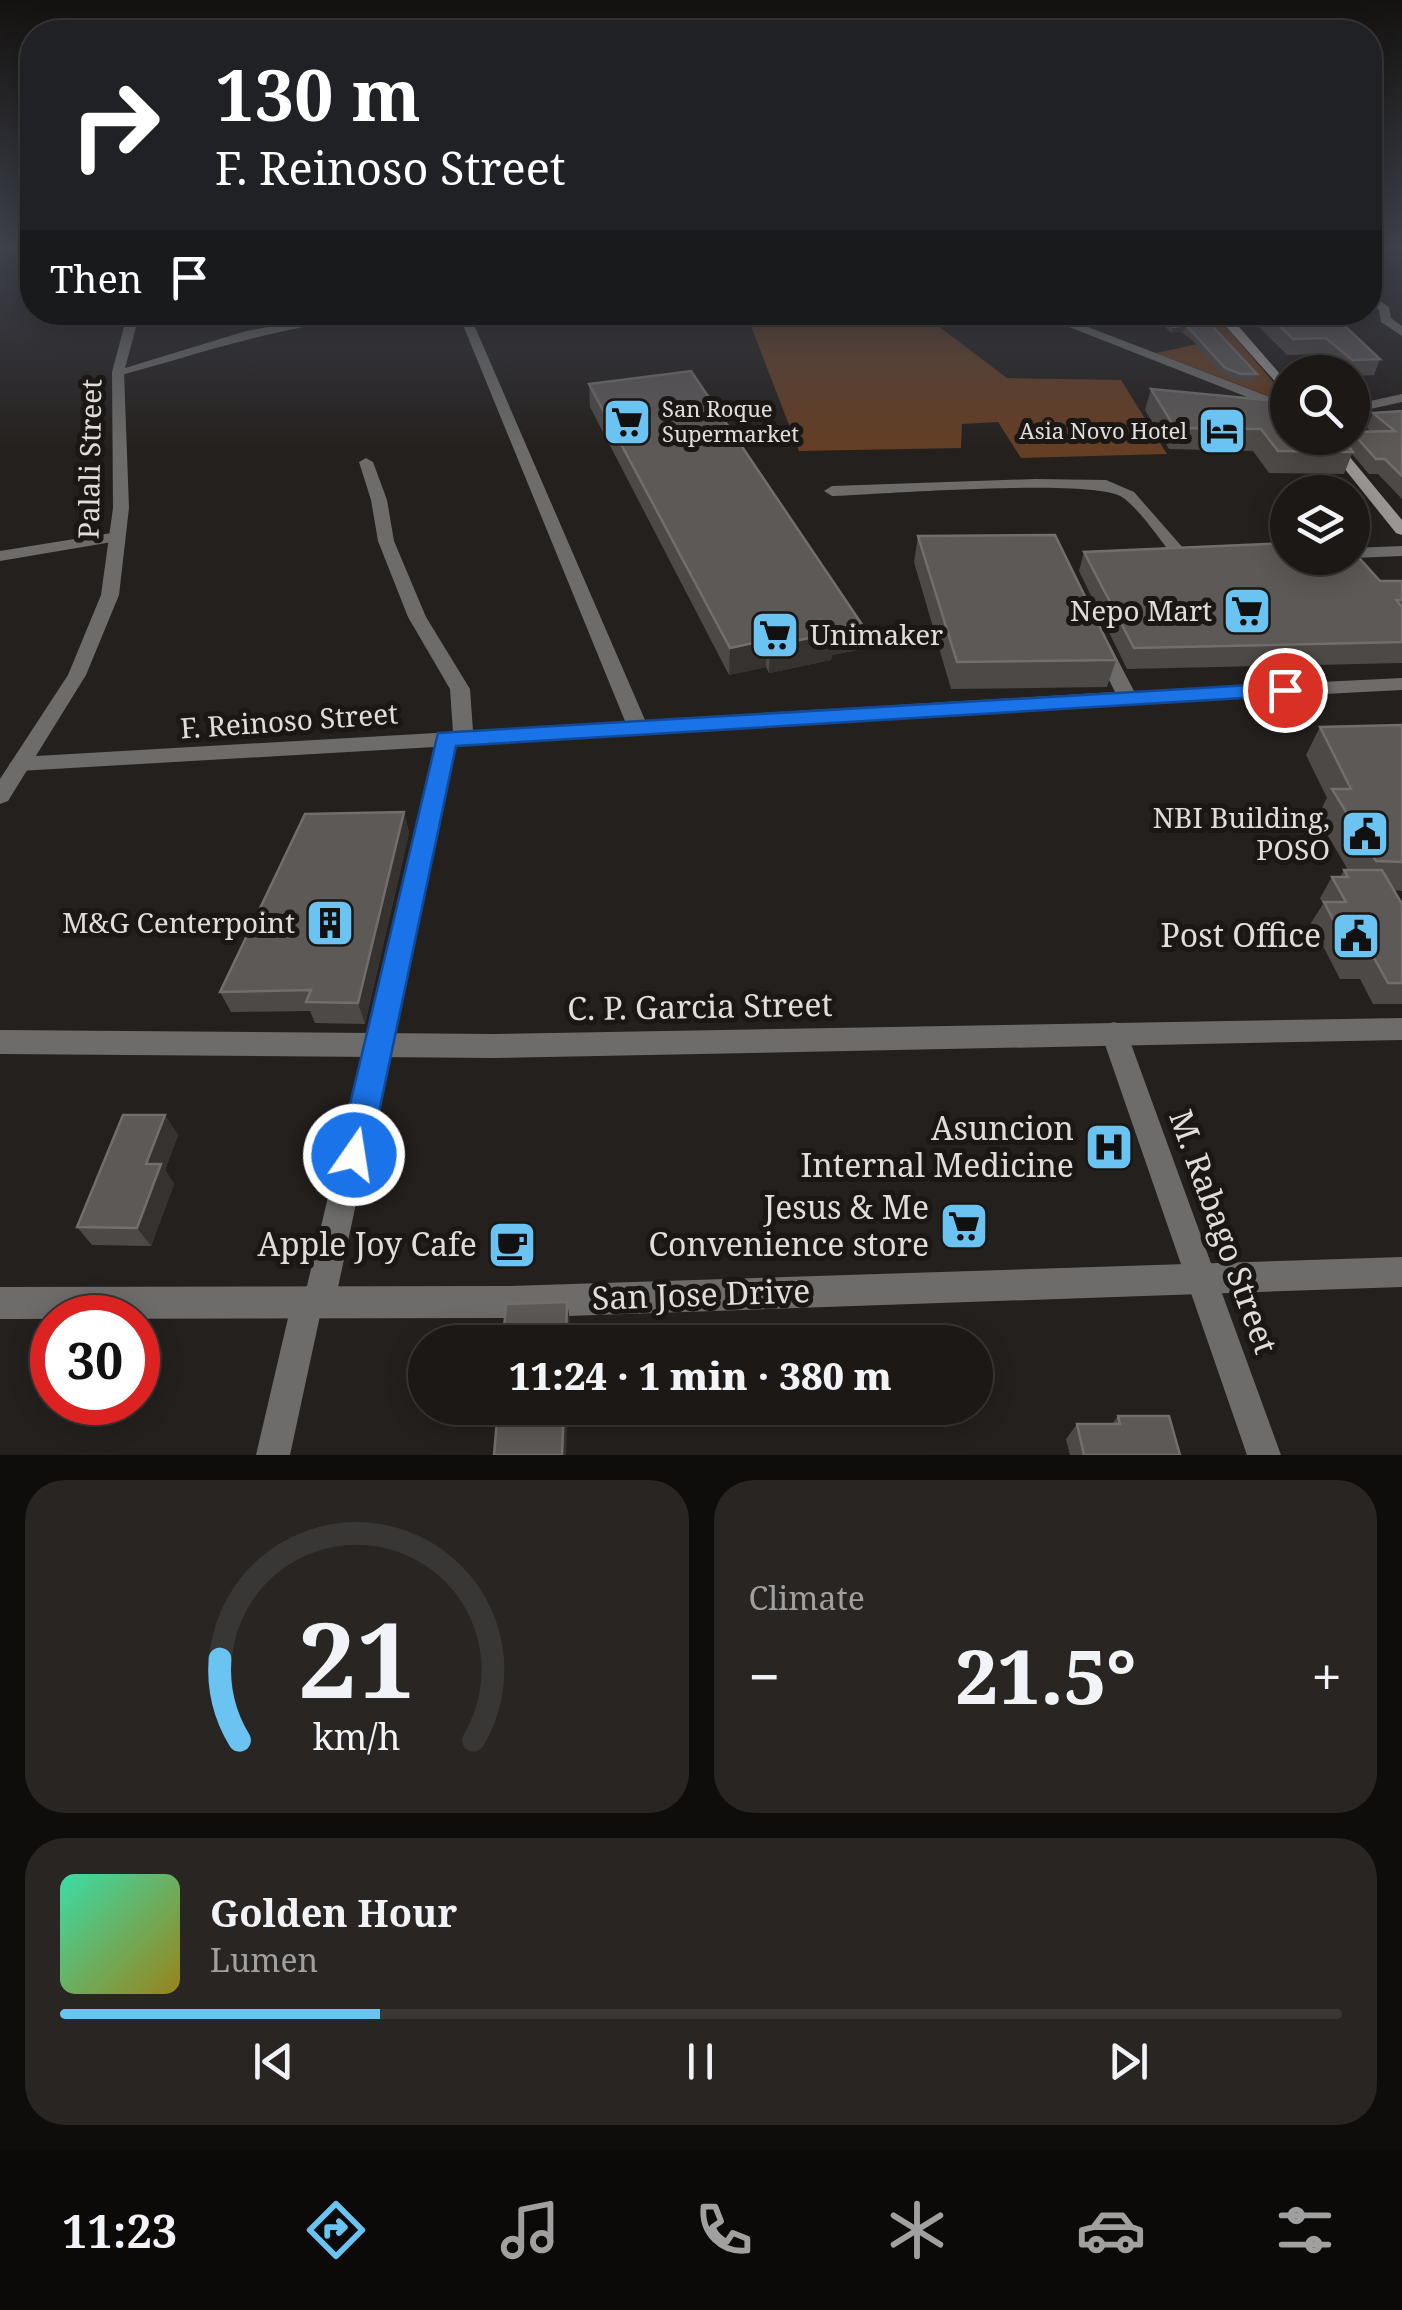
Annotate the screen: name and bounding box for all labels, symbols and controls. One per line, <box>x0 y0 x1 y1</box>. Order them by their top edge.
text: 130 m <box>215 46 421 142</box>
icon: right <box>50 60 180 190</box>
text: F. Reinoso Street <box>215 137 566 198</box>
icon: arrive <box>162 250 217 305</box>
text: Then <box>50 252 142 304</box>
map controls <box>1270 355 1370 575</box>
button: search <box>1270 355 1370 455</box>
street label: Palali Street <box>69 378 109 539</box>
place label: San Roque Supermarket <box>662 393 799 448</box>
supermarket icon: San Roque Supermarket <box>601 396 653 448</box>
hotel icon: Asia Novo Hotel <box>1196 405 1248 457</box>
place label: Asia Novo Hotel <box>1019 415 1187 445</box>
button: layers <box>1270 475 1370 575</box>
supermarket icon: Nepo Mart <box>1221 585 1273 637</box>
place label: Nepo Mart <box>1070 591 1212 629</box>
supermarket icon: Unimaker <box>749 609 801 661</box>
place label: Unimaker <box>810 615 943 653</box>
pin <box>1243 648 1328 733</box>
icon: arrive <box>1258 663 1313 718</box>
street label: F. Reinoso Street <box>179 693 399 747</box>
place label: NBI Building, POSO <box>1153 798 1330 868</box>
public building icon: NBI Building, POSO <box>1339 808 1391 860</box>
building icon: M&G Centerpoint <box>304 897 356 949</box>
place label: M&G Centerpoint <box>62 903 295 941</box>
public building icon: Post Office <box>1330 910 1382 962</box>
place label: Post Office <box>1161 913 1321 956</box>
street label: C. P. Garcia Street <box>567 982 833 1029</box>
position arrow <box>302 1103 406 1207</box>
street label: M. Rabago Street <box>1160 1104 1288 1359</box>
place label: Asuncion Internal Medicine <box>800 1106 1074 1186</box>
hospital icon: Asuncion Internal Medicine <box>1083 1121 1135 1173</box>
place label: Jesus & Me Convenience store <box>648 1185 929 1265</box>
supermarket icon: Jesus & Me Convenience store <box>938 1200 990 1252</box>
cafe icon: Apple Joy Cafe <box>486 1219 538 1271</box>
place label: Apple Joy Cafe <box>258 1222 477 1265</box>
street label: San Jose Drive <box>591 1268 811 1319</box>
speed limit sign: 30 <box>30 1295 160 1425</box>
text: 11:24 · 1 min · 380 m <box>509 1349 892 1401</box>
text: Climate <box>749 1576 865 1619</box>
text: 21 <box>298 1587 416 1728</box>
text: 21.5° <box>955 1624 1136 1726</box>
text: − <box>749 1638 780 1713</box>
text: + <box>1311 1638 1342 1713</box>
text: km/h <box>313 1712 401 1760</box>
text: Golden Hour <box>210 1886 457 1938</box>
text: Lumen <box>210 1938 318 1981</box>
icon: previous <box>246 2034 301 2089</box>
icon: pause <box>673 2034 728 2089</box>
icon: next <box>1101 2034 1156 2089</box>
icon: directions <box>301 2195 371 2265</box>
icon: music <box>495 2195 565 2265</box>
icon: phone <box>689 2195 759 2265</box>
icon: climate <box>882 2195 952 2265</box>
icon: car <box>1076 2195 1146 2265</box>
icon: filters <box>1270 2195 1340 2265</box>
text: 11:23 <box>62 2200 177 2261</box>

